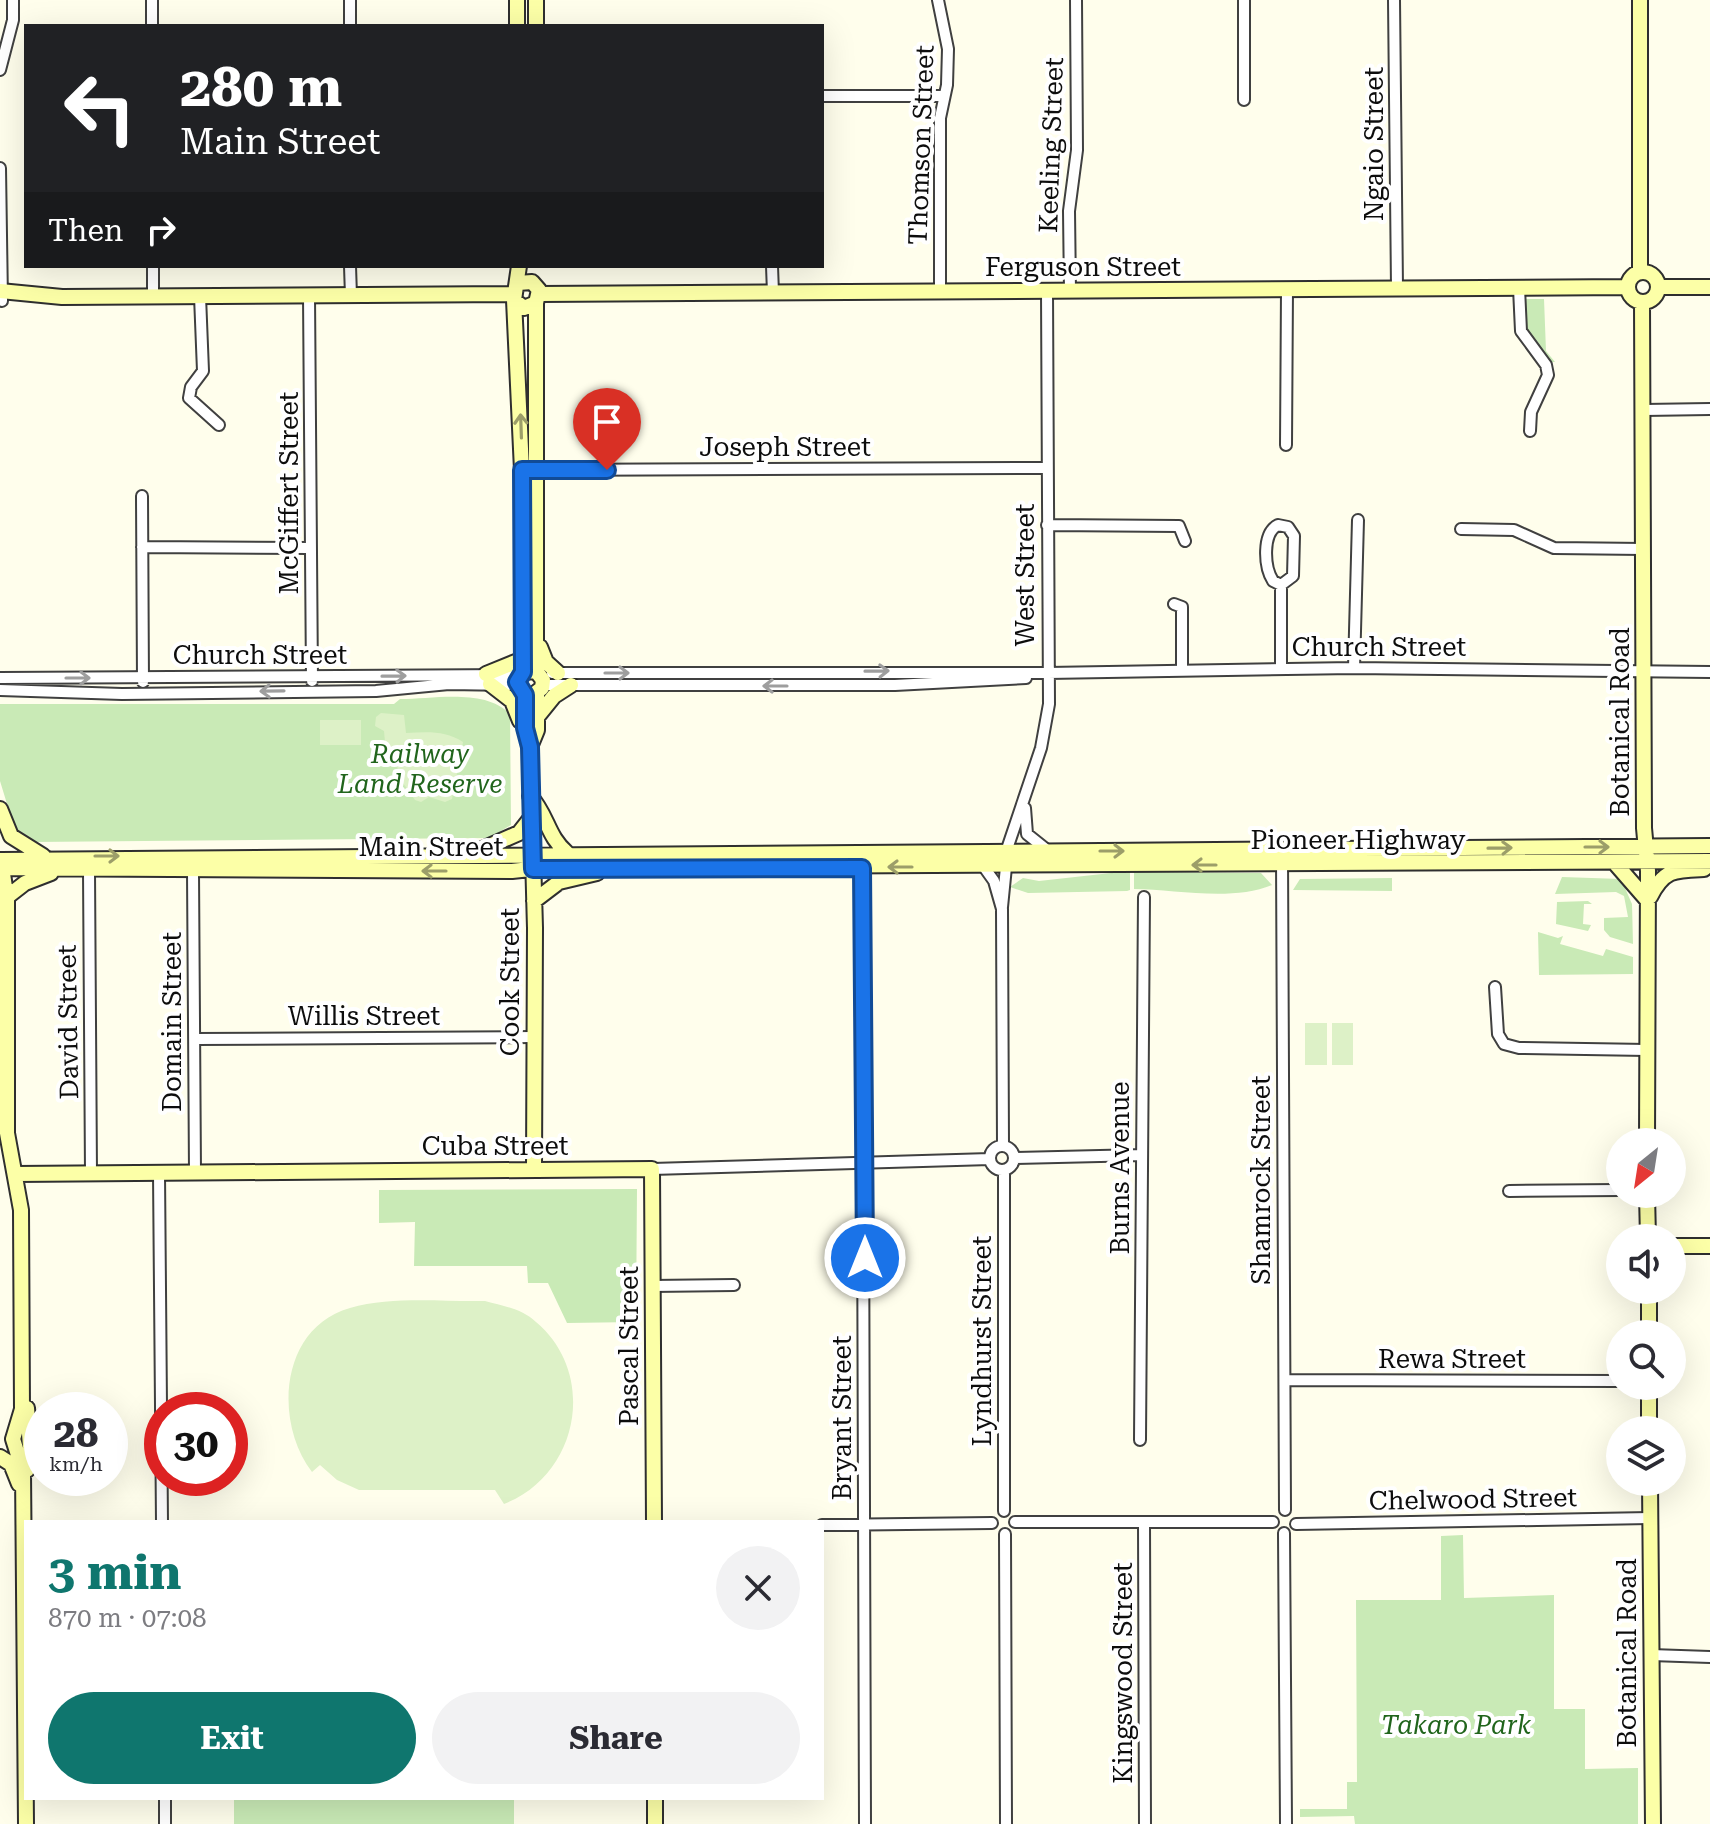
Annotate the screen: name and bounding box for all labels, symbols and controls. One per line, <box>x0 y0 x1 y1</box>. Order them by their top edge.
street label: Thomson Street <box>903 44 939 245</box>
text: 280 m <box>180 54 342 120</box>
icon: left <box>48 56 152 160</box>
street label: Keeling Street <box>1033 56 1069 233</box>
street label: Ngaio Street <box>1359 66 1389 221</box>
text: Main Street <box>180 121 381 163</box>
icon: right <box>139 208 183 252</box>
text: Then <box>48 213 123 248</box>
street label: Ferguson Street <box>985 252 1181 282</box>
pin <box>573 388 641 470</box>
street label: McGiffert Street <box>274 391 304 594</box>
icon: arrive <box>585 400 629 444</box>
one-way arrow <box>513 413 528 440</box>
street label: Joseph Street <box>699 432 871 462</box>
street label: West Street <box>1010 503 1040 646</box>
street label: Botanical Road <box>1605 627 1635 817</box>
street label: Church Street <box>1292 632 1466 662</box>
street label: Church Street <box>173 640 347 670</box>
one-way arrow <box>863 663 890 679</box>
one-way arrow <box>603 665 630 681</box>
one-way arrow <box>380 668 407 684</box>
one-way arrow <box>64 670 91 686</box>
one-way arrow <box>762 678 789 694</box>
one-way arrow <box>259 683 286 699</box>
park label: Railway Land Reserve <box>337 739 502 799</box>
street label: Pioneer Highway <box>1251 825 1466 855</box>
street label: Main Street <box>359 832 504 862</box>
one-way arrow <box>1583 839 1610 855</box>
one-way arrow <box>1486 840 1513 855</box>
one-way arrow <box>1098 843 1125 859</box>
one-way arrow <box>93 848 120 864</box>
one-way arrow <box>1191 857 1218 873</box>
one-way arrow <box>887 859 914 875</box>
one-way arrow <box>421 863 448 879</box>
street label: Cook Street <box>495 908 525 1056</box>
street label: Domain Street <box>157 932 187 1112</box>
street label: David Street <box>52 944 84 1100</box>
street label: Willis Street <box>288 1001 441 1031</box>
street label: Shamrock Street <box>1246 1075 1276 1285</box>
street label: Burns Avenue <box>1105 1082 1135 1254</box>
north arrow <box>1606 1128 1686 1208</box>
map controls <box>1606 1128 1686 1496</box>
street label: Cuba Street <box>422 1131 569 1161</box>
position arrow <box>823 1216 907 1300</box>
button: sound <box>1606 1224 1686 1304</box>
street label: Lyndhurst Street <box>967 1235 997 1447</box>
street label: Pascal Street <box>614 1266 644 1426</box>
button: search <box>1606 1320 1686 1400</box>
street label: Bryant Street <box>827 1335 857 1501</box>
street label: Rewa Street <box>1378 1344 1526 1374</box>
speed limit sign: 30 <box>144 1392 248 1496</box>
text: 28 <box>54 1410 98 1457</box>
button: layers <box>1606 1416 1686 1496</box>
text: km/h <box>49 1452 103 1476</box>
street label: Chelwood Street <box>1369 1482 1578 1516</box>
text: 3 min <box>48 1545 181 1601</box>
button: close <box>716 1546 800 1630</box>
street label: Botanical Road <box>1612 1558 1642 1748</box>
street label: Kingswood Street <box>1108 1562 1138 1784</box>
text: 870 m · 07:08 <box>48 1603 207 1633</box>
button: Exit <box>48 1692 416 1784</box>
button: Share <box>432 1692 800 1784</box>
park label: Takaro Park <box>1381 1710 1532 1740</box>

